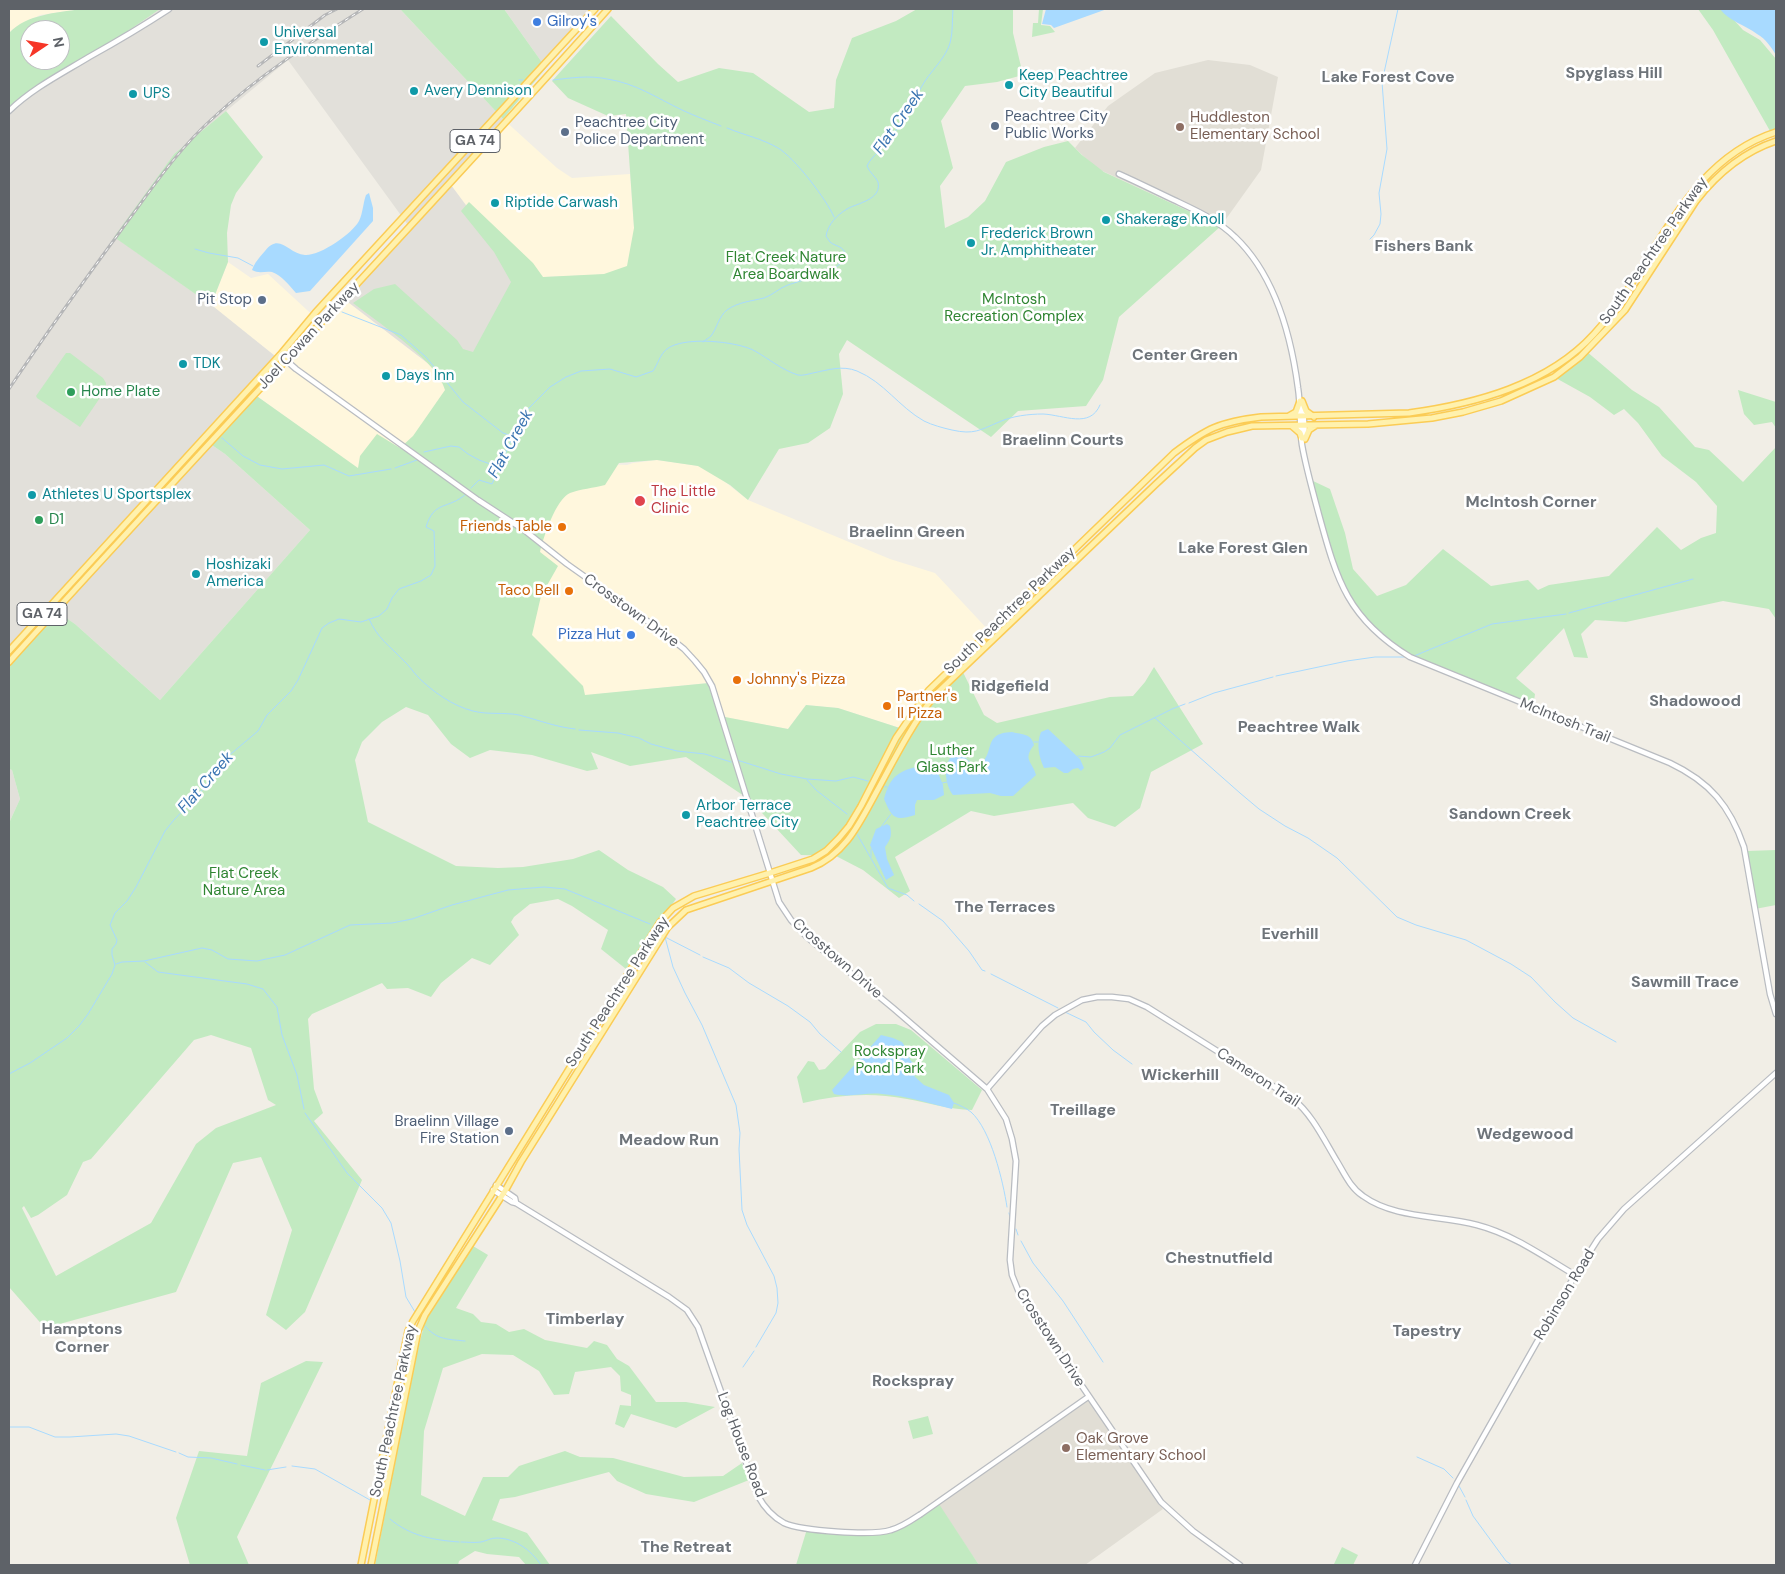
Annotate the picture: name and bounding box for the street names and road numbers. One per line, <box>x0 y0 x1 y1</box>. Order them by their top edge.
road number: GA 74 <box>450 130 500 152</box>
street label: South Peachtree Parkway <box>1596 174 1712 328</box>
street label: Joel Cowan Parkway <box>254 278 364 394</box>
street label: South Peachtree Parkway <box>940 543 1080 679</box>
street label: Crosstown Drive <box>580 570 682 652</box>
road number: GA 74 <box>17 602 67 626</box>
street label: McIntosh Trail <box>1517 695 1613 747</box>
street label: South Peachtree Parkway <box>563 913 673 1071</box>
street label: Crosstown Drive <box>788 915 886 1003</box>
street label: Cameron Trail <box>1213 1044 1303 1112</box>
street label: Robinson Road <box>1531 1246 1599 1344</box>
street label: Crosstown Drive <box>1012 1286 1088 1390</box>
street label: South Peachtree Parkway <box>367 1323 421 1499</box>
street label: Log House Road <box>713 1390 769 1500</box>

